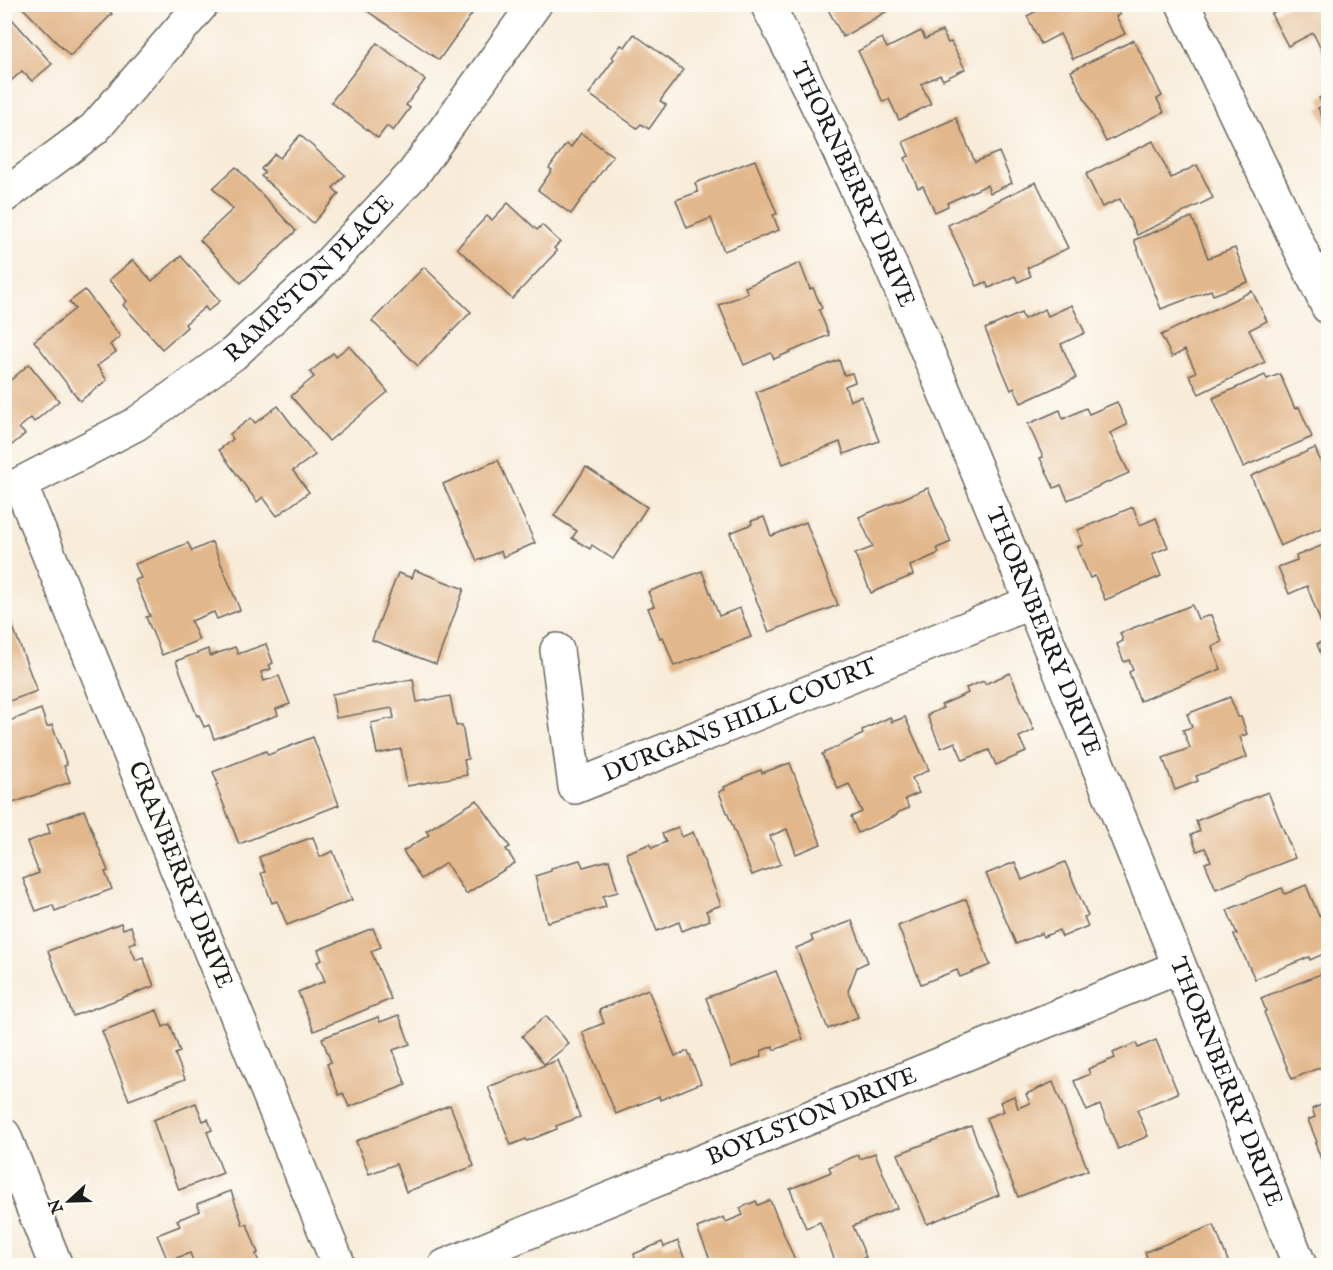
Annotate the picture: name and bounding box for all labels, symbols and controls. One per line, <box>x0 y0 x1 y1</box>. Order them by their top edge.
street label: THORNBERRY DRIVE <box>783 57 922 312</box>
street label: RAMPSTON PLACE <box>218 188 401 370</box>
street label: THORNBERRY DRIVE <box>978 503 1108 761</box>
street label: DURGANS HILL COURT <box>598 651 882 790</box>
street label: CRANBERRY DRIVE <box>120 757 240 993</box>
street label: THORNBERRY DRIVE <box>1162 953 1290 1211</box>
street label: BOYLSTON DRIVE <box>702 1060 921 1173</box>
north arrow <box>39 1171 99 1231</box>
text: N <box>45 1196 69 1217</box>

